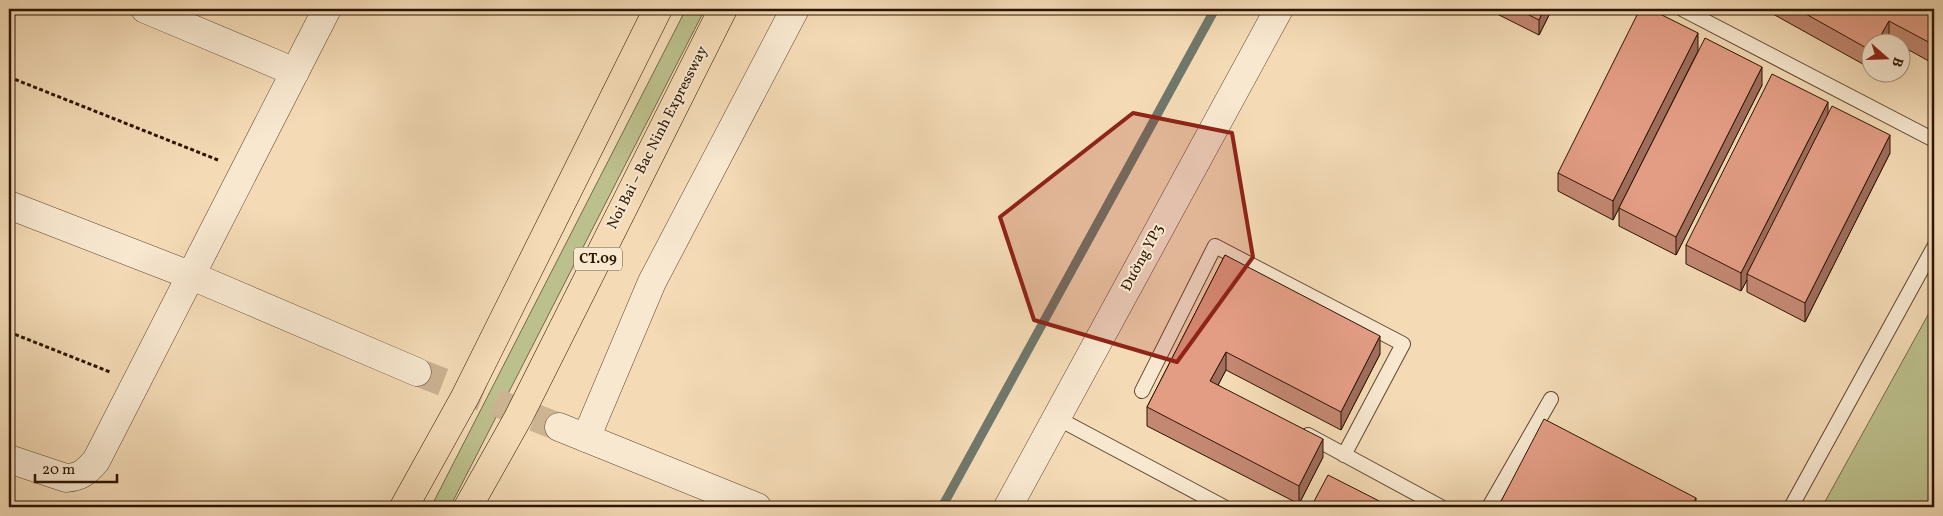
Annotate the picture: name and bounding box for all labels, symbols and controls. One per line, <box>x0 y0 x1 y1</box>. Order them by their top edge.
north arrow <box>1860 32 1910 82</box>
street label: Noi Bai – Bac Ninh Expressway <box>603 43 713 233</box>
text: B <box>1886 54 1907 70</box>
street label: Đường YP3 <box>1117 221 1169 295</box>
road number: CT.09 <box>574 248 622 270</box>
scale bar <box>35 451 118 483</box>
text: 20 m <box>42 460 75 481</box>

